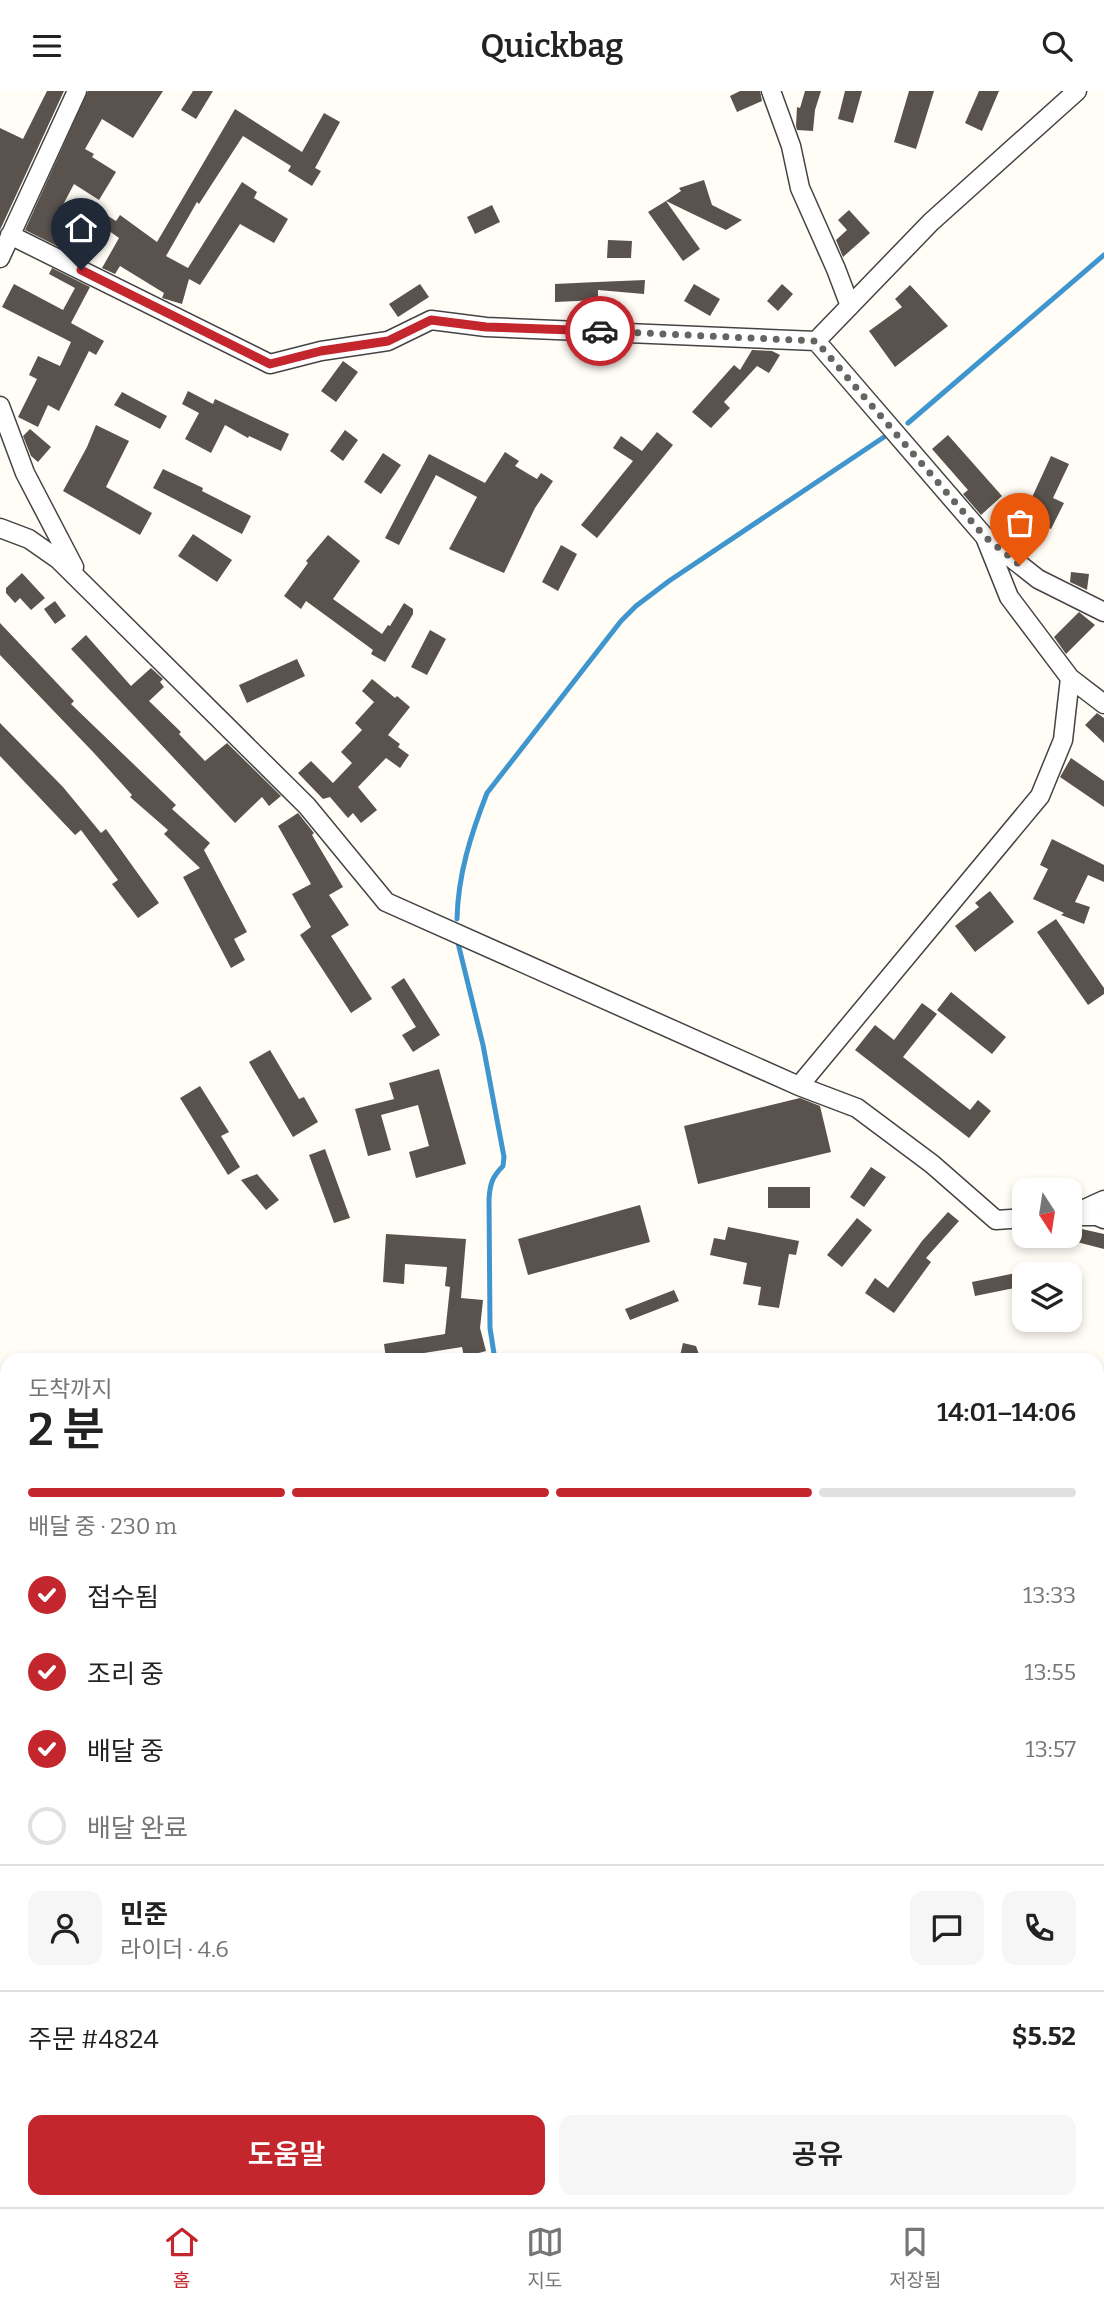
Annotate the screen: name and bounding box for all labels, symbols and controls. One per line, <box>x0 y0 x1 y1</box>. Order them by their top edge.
icon: menu <box>28 27 66 65</box>
text: Quickbag <box>481 27 623 65</box>
icon: search <box>1038 27 1076 65</box>
pin <box>51 198 111 270</box>
icon: home <box>62 209 100 247</box>
courier <box>565 296 635 366</box>
icon: car <box>581 312 619 350</box>
pin <box>990 493 1050 565</box>
icon: bag <box>1001 504 1039 542</box>
north arrow <box>1012 1178 1082 1248</box>
map controls <box>1012 1178 1082 1332</box>
button: layers <box>1012 1262 1082 1332</box>
text: 도착까지 <box>28 1375 113 1403</box>
text: 14:01–14:06 <box>937 1397 1076 1428</box>
text: 2 분 <box>28 1402 105 1457</box>
text: 배달 중 · 230 m <box>28 1512 177 1540</box>
icon: check <box>28 1576 66 1614</box>
text: 13:33 <box>1023 1581 1076 1609</box>
text: 접수됨 <box>87 1582 159 1613</box>
icon: check <box>28 1653 66 1691</box>
text: 13:55 <box>1024 1658 1076 1686</box>
text: 조리 중 <box>87 1659 164 1690</box>
icon: check <box>28 1730 66 1768</box>
text: 13:57 <box>1025 1735 1076 1763</box>
text: 배달 중 <box>87 1736 164 1767</box>
text: 배달 완료 <box>87 1813 188 1844</box>
button: person <box>28 1891 102 1965</box>
button: chat <box>910 1891 984 1965</box>
button: phone <box>1002 1891 1076 1965</box>
text: 민준 <box>120 1899 168 1930</box>
text: 라이더 · 4.6 <box>120 1935 229 1963</box>
text: $5.52 <box>1012 2021 1076 2052</box>
text: 주문 #4824 <box>28 2024 159 2055</box>
button: 도움말 <box>28 2115 545 2195</box>
button: 공유 <box>559 2115 1076 2195</box>
tab: 홈 <box>163 2223 201 2292</box>
tab: 지도 <box>526 2223 564 2292</box>
tab: 저장됨 <box>889 2223 941 2292</box>

